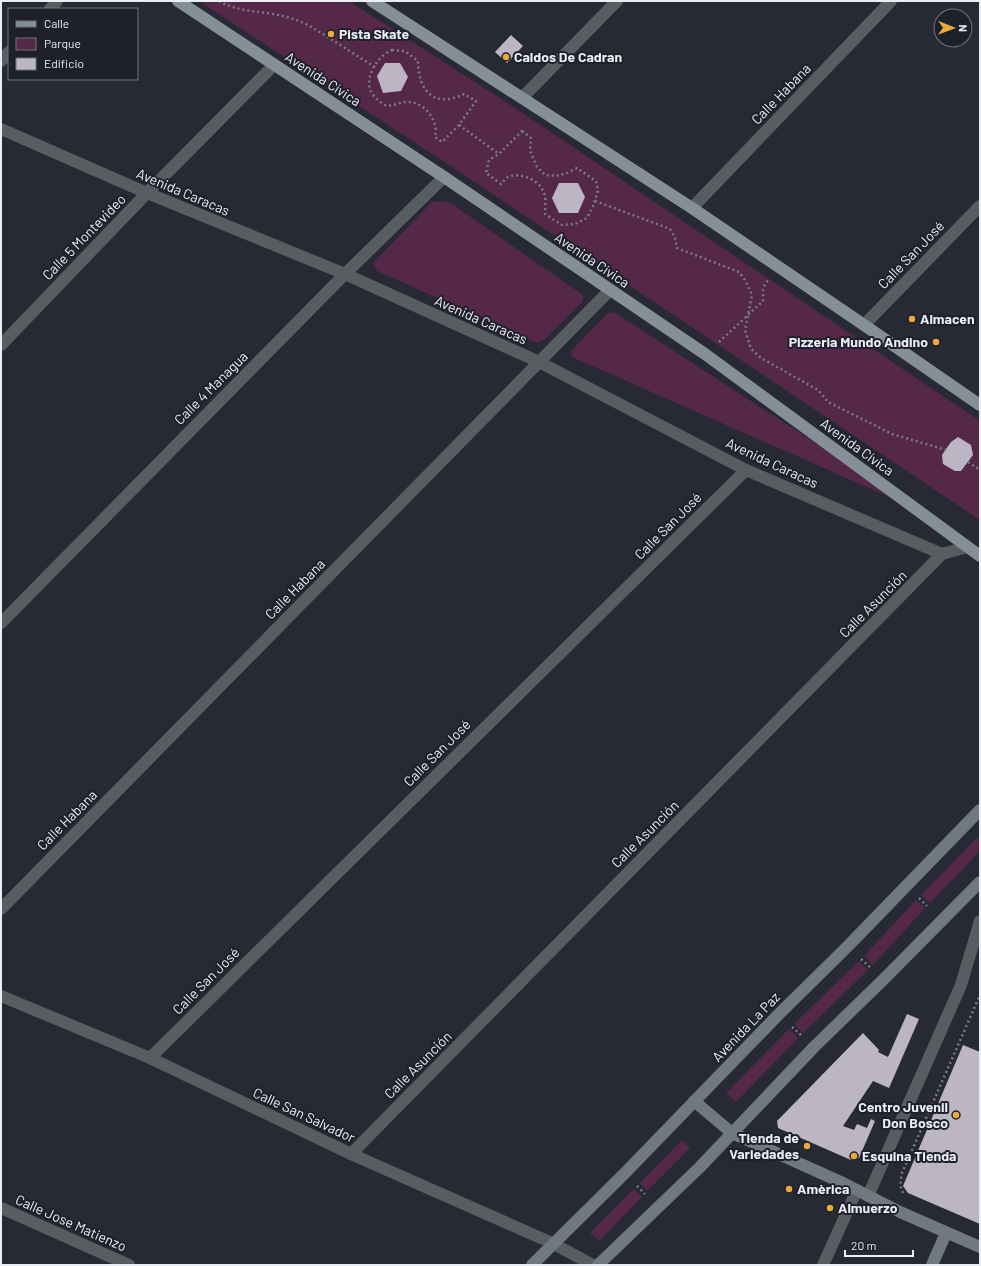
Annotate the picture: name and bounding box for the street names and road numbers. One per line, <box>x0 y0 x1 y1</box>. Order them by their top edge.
street label: Avenida Cívica <box>282 48 364 109</box>
street label: Calle Habana <box>747 60 814 128</box>
street label: Avenida Caracas <box>134 164 233 219</box>
street label: Calle 5 Montevideo <box>38 190 129 283</box>
street label: Calle San José <box>874 217 947 292</box>
street label: Avenida Cívica <box>552 228 633 291</box>
street label: Avenida Caracas <box>432 292 530 348</box>
street label: Calle 4 Managua <box>170 347 251 428</box>
street label: Avenida Cívica <box>817 414 897 479</box>
street label: Avenida Caracas <box>723 434 821 491</box>
street label: Calle San José <box>631 489 705 563</box>
street label: Calle Habana <box>261 555 328 622</box>
street label: Calle Asunción <box>835 566 910 641</box>
street label: Calle San José <box>400 716 474 790</box>
street label: Calle Habana <box>33 786 100 853</box>
street label: Calle Asunción <box>607 796 682 871</box>
street label: Calle San José <box>169 944 243 1018</box>
street label: Avenida La Paz <box>708 988 783 1065</box>
street label: Calle Asunción <box>380 1027 455 1102</box>
street label: Calle San Salvador <box>251 1084 358 1146</box>
street label: Calle Jose Matienzo <box>13 1190 129 1255</box>

